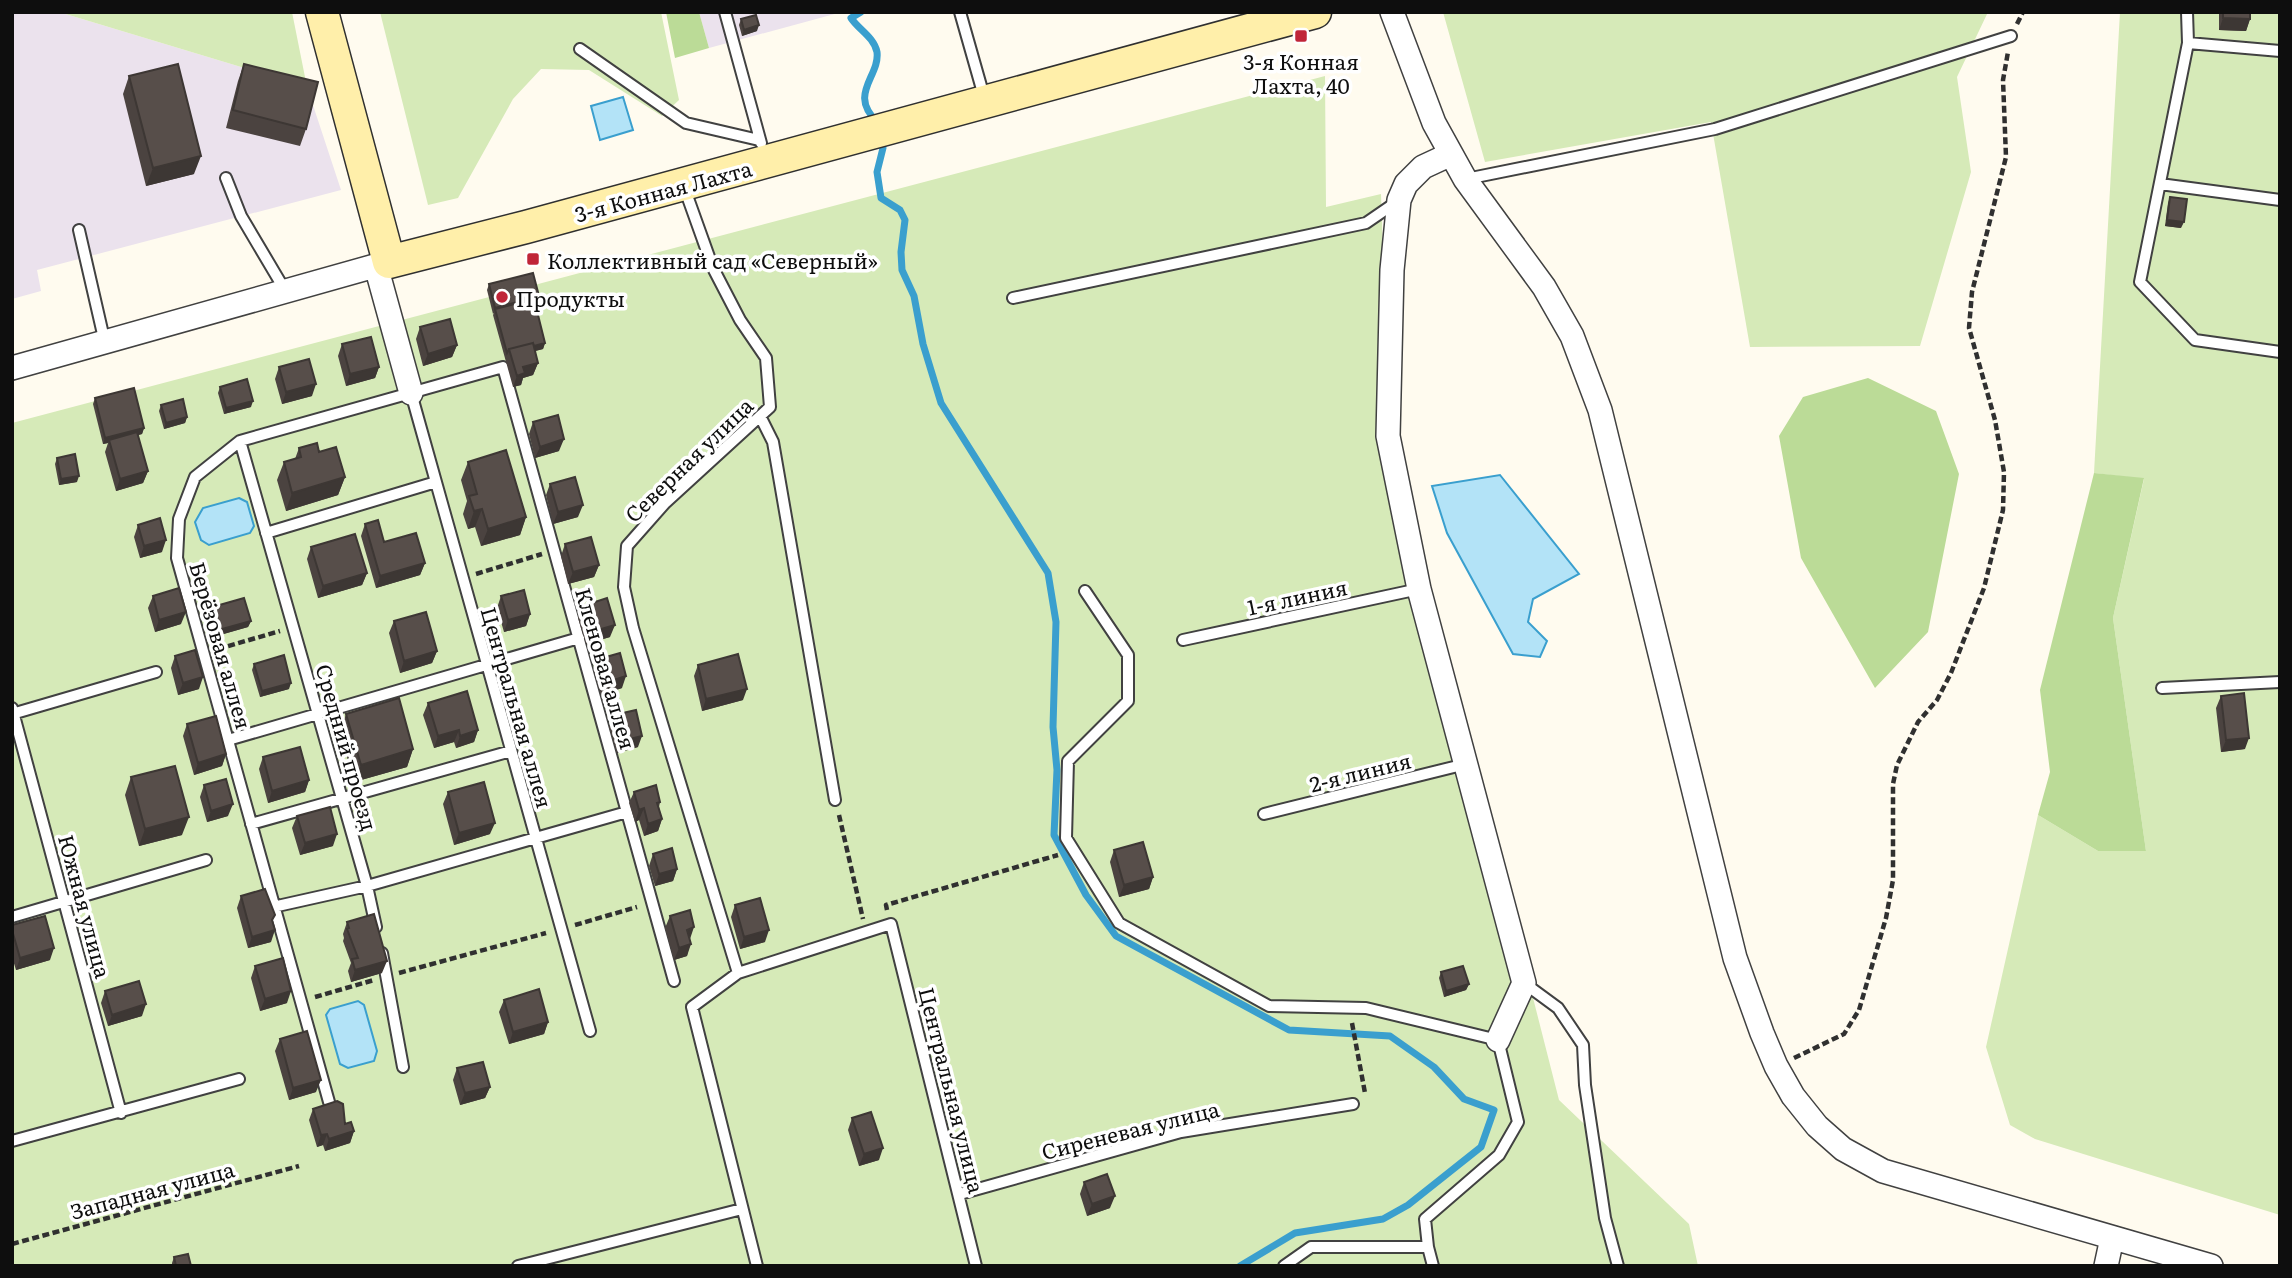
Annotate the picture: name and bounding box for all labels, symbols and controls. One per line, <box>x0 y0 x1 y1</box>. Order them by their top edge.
marker: 3-я Конная Лахта, 40 <box>1293 28 1309 44</box>
place label: 3-я Конная Лахта, 40 <box>1243 45 1359 100</box>
street label: 3-я Конная Лахта <box>571 151 756 229</box>
place label: Коллективный сад «Северный» <box>547 244 878 275</box>
marker: Коллективный сад «Северный» <box>525 251 541 267</box>
place label: Продукты <box>516 282 625 313</box>
marker: Продукты <box>494 289 510 305</box>
street label: Северная улица <box>617 389 760 528</box>
street label: Берёзовая аллея <box>183 558 261 732</box>
street label: 1-я линия <box>1244 570 1350 622</box>
street label: Кленовая аллея <box>569 583 645 753</box>
street label: Центральная аллея <box>474 603 562 811</box>
street label: Средний проезд <box>309 660 387 834</box>
street label: 2-я линия <box>1306 743 1414 799</box>
street label: Южная улица <box>52 831 120 982</box>
street label: Центральная улица <box>912 984 994 1197</box>
street label: Сиреневая улица <box>1038 1092 1223 1166</box>
street label: Западная улица <box>67 1152 238 1226</box>

